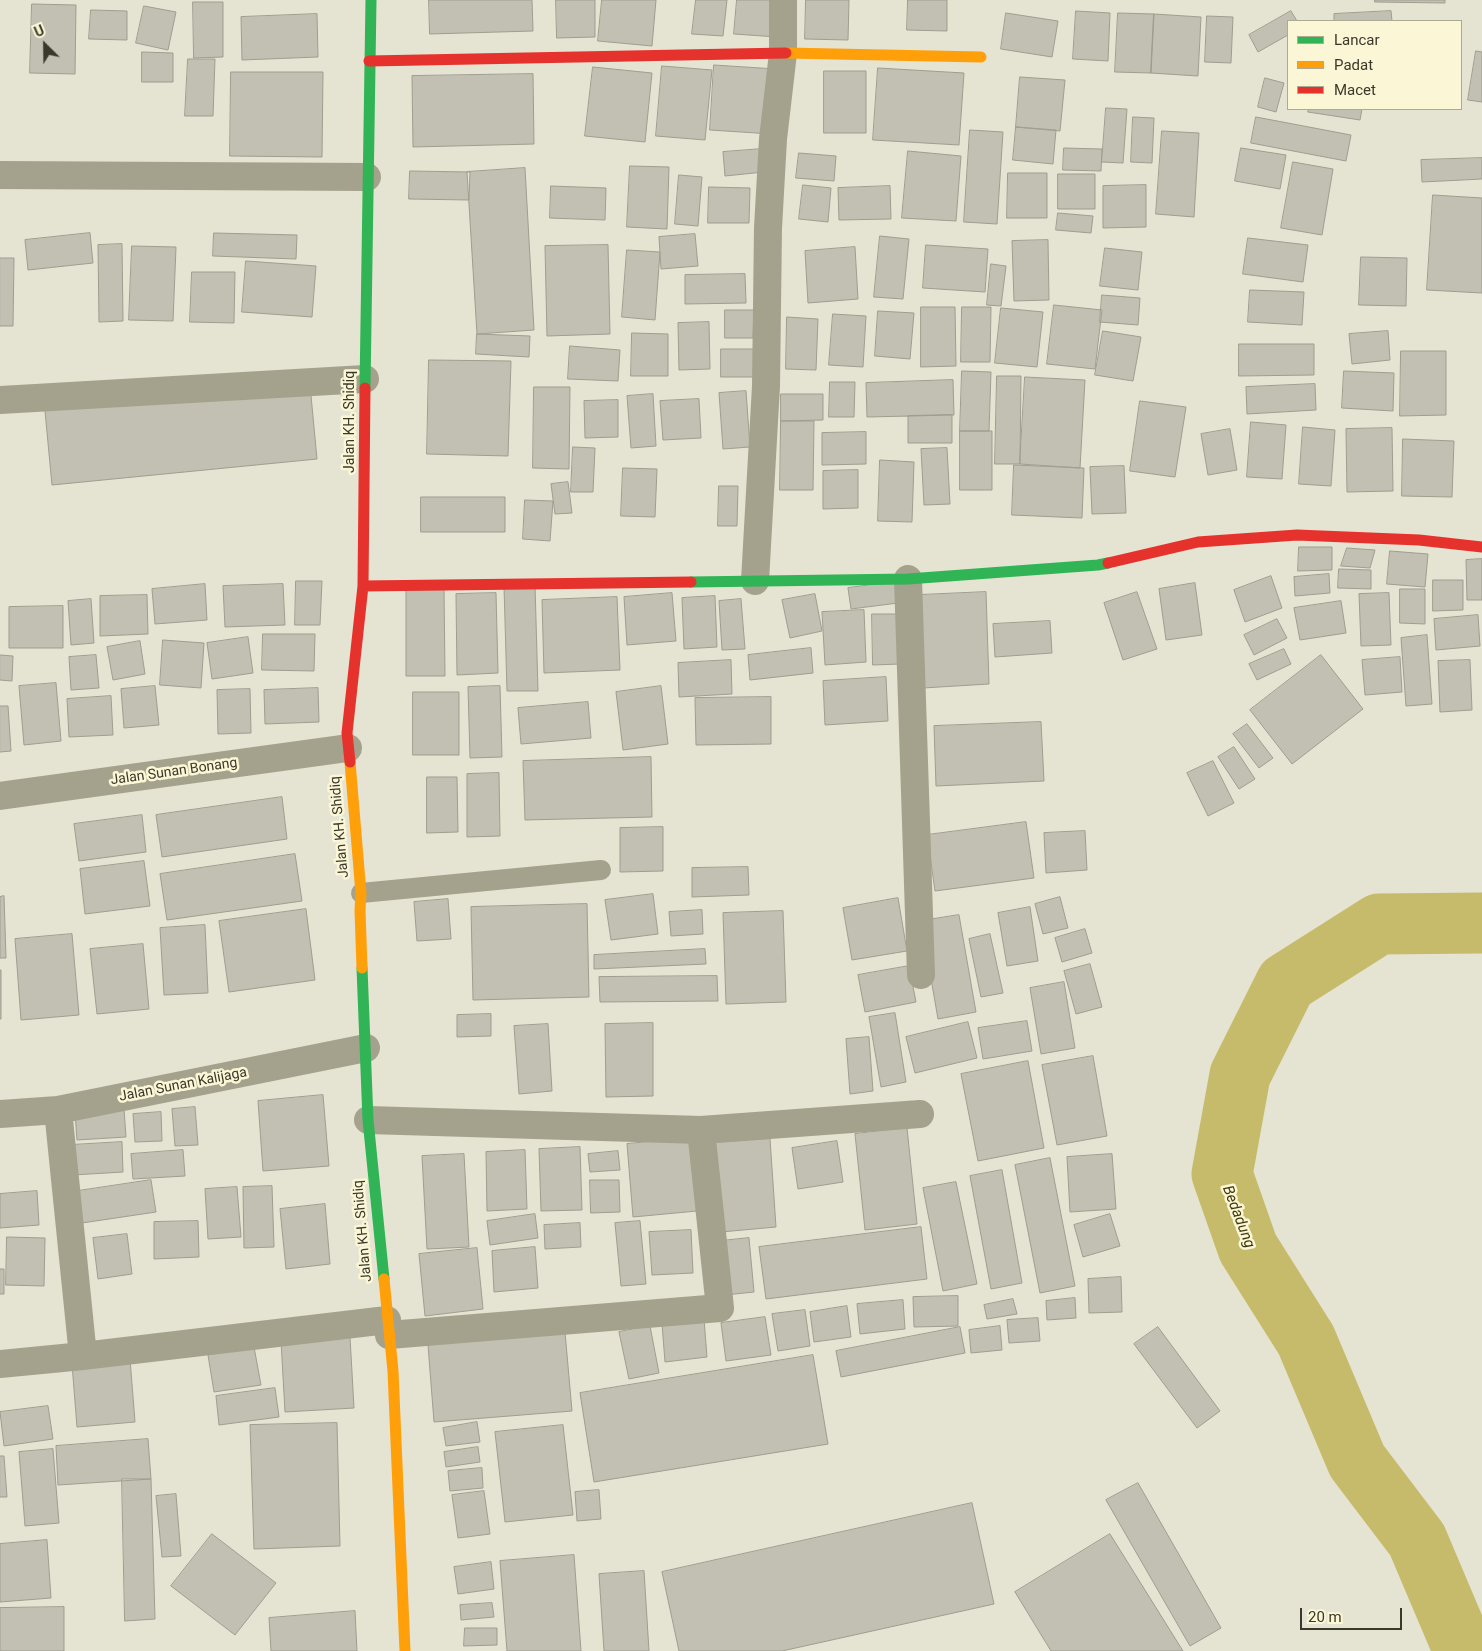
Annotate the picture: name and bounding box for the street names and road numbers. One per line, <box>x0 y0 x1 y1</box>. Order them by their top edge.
street label: Jalan KH. Shidiq <box>342 371 358 473</box>
street label: Jalan Sunan Bonang <box>110 755 238 789</box>
street label: Jalan KH. Shidiq <box>327 775 353 879</box>
street label: Jalan Sunan Kalijaga <box>118 1064 248 1106</box>
street label: Jalan KH. Shidiq <box>350 1179 376 1283</box>

